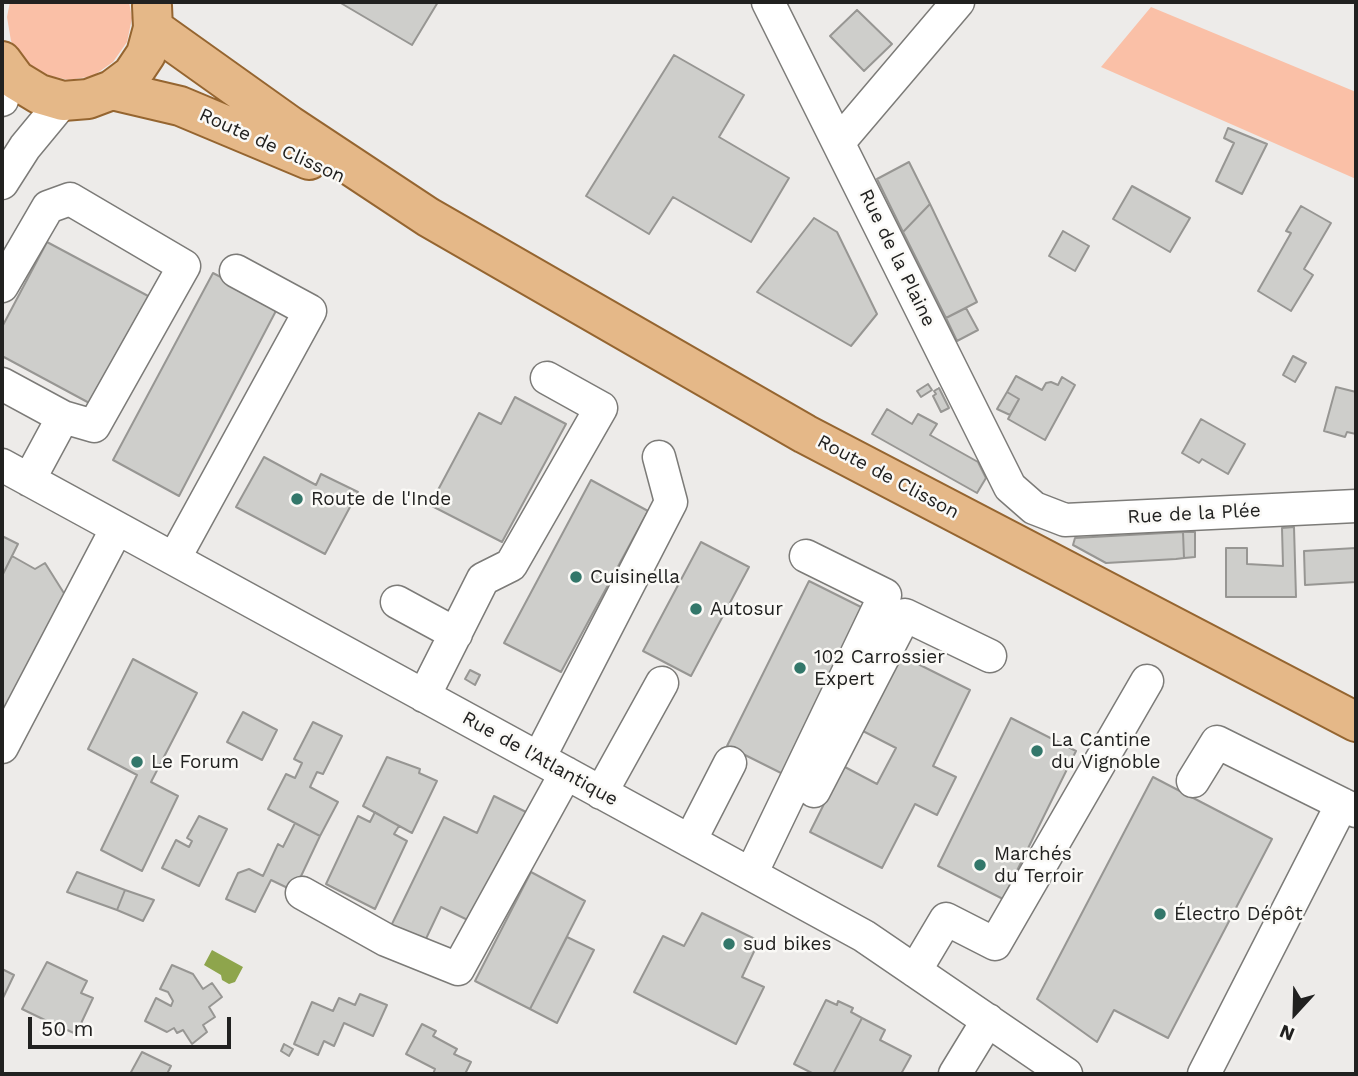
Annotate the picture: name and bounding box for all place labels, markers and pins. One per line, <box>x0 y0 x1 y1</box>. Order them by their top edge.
place label: Route de l'Inde <box>311 488 451 510</box>
marker: Route de l'Inde <box>289 491 305 507</box>
place label: Cuisinella <box>590 566 680 588</box>
marker: Cuisinella <box>568 569 584 585</box>
place label: Autosur <box>710 598 783 620</box>
marker: Autosur <box>688 601 704 617</box>
place label: 102 Carrossier Expert <box>814 646 945 690</box>
marker: 102 Carrossier Expert <box>792 660 808 676</box>
place label: La Cantine du Vignoble <box>1051 729 1160 773</box>
marker: La Cantine du Vignoble <box>1029 743 1045 759</box>
place label: Le Forum <box>151 751 239 773</box>
marker: Le Forum <box>129 754 145 770</box>
place label: Marchés du Terroir <box>994 843 1084 887</box>
marker: Marchés du Terroir <box>972 857 988 873</box>
place label: Électro Dépôt <box>1174 903 1303 925</box>
marker: Électro Dépôt <box>1152 906 1168 922</box>
place label: sud bikes <box>743 933 832 955</box>
marker: sud bikes <box>721 936 737 952</box>

